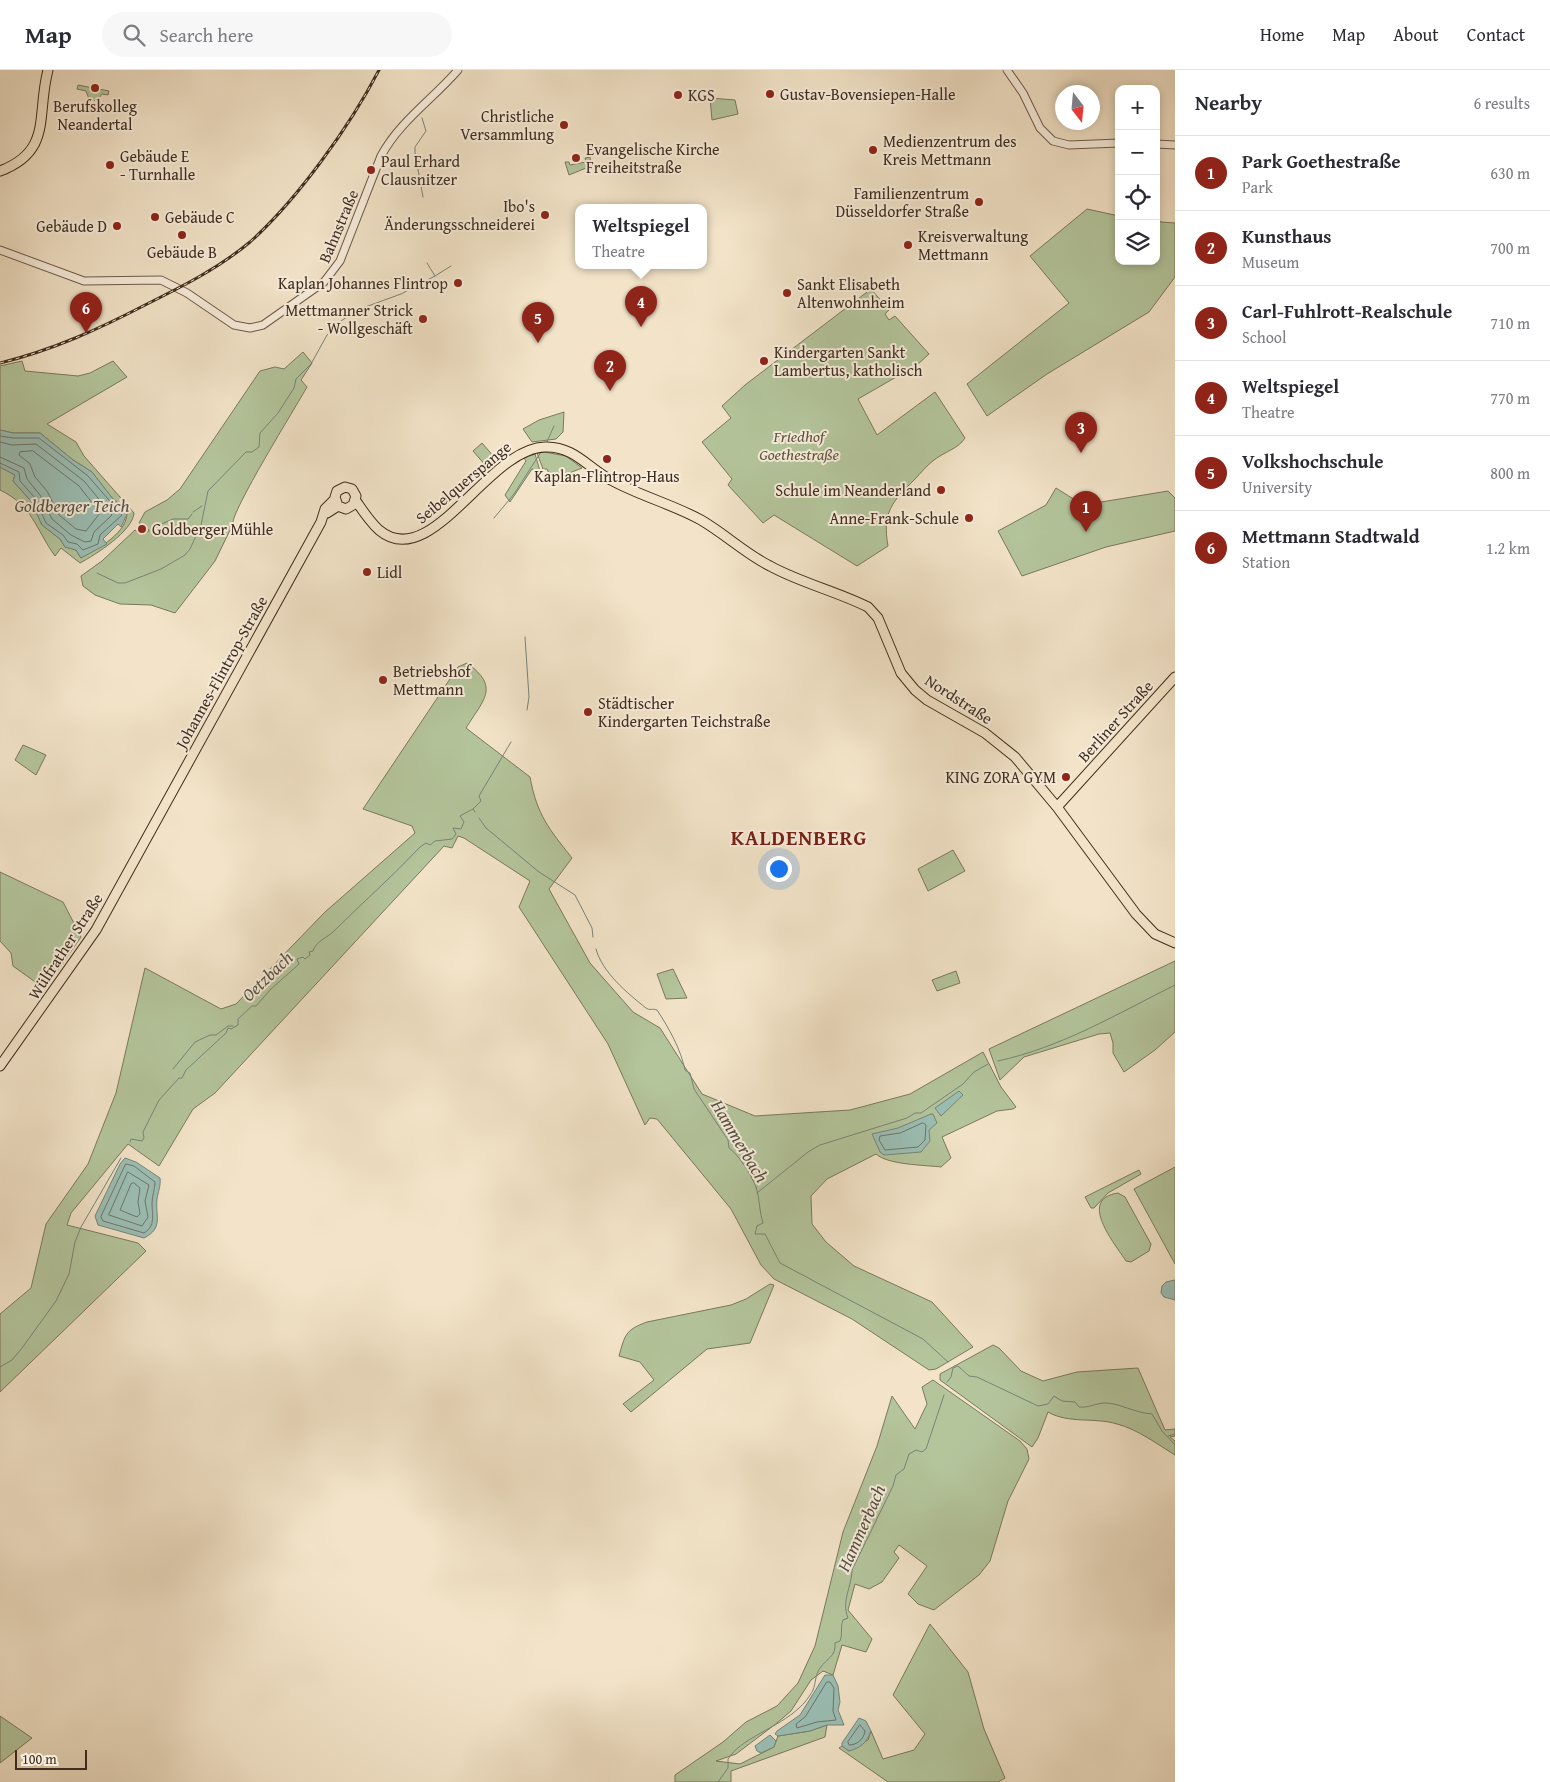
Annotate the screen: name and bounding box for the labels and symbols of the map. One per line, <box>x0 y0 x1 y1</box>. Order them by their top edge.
marker: Berufskolleg Neandertal <box>89 82 101 94</box>
place label: Gustav-Bovensiepen-Halle <box>780 82 956 106</box>
place label: KGS <box>688 83 715 107</box>
north arrow <box>1055 85 1100 130</box>
marker: Gustav-Bovensiepen-Halle <box>764 88 776 100</box>
marker: KGS <box>672 89 684 101</box>
place label: Berufskolleg Neandertal <box>53 94 137 136</box>
place label: Christliche Versammlung <box>460 104 554 146</box>
marker: Christliche Versammlung <box>558 119 570 131</box>
place label: Medienzentrum des Kreis Mettmann <box>883 129 1017 171</box>
place label: Evangelische Kirche Freiheitstraße <box>586 137 720 179</box>
place label: Gebäude E - Turnhalle <box>120 144 195 186</box>
marker: Medienzentrum des Kreis Mettmann <box>867 144 879 156</box>
place label: Paul Erhard Clausnitzer <box>381 149 461 191</box>
marker: Evangelische Kirche Freiheitstraße <box>570 152 582 164</box>
marker: Gebäude E - Turnhalle <box>104 159 116 171</box>
marker: Paul Erhard Clausnitzer <box>365 164 377 176</box>
place label: Familienzentrum Düsseldorfer Straße <box>836 181 969 223</box>
street label: Bahnstraße <box>312 186 364 266</box>
place label: Ibo's Änderungsschneiderei <box>384 194 536 236</box>
marker: Familienzentrum Düsseldorfer Straße <box>973 196 985 208</box>
place label: Gebäude C <box>165 205 235 229</box>
marker: Ibo's Änderungsschneiderei <box>539 209 551 221</box>
marker: Gebäude C <box>149 211 161 223</box>
place label: Gebäude D <box>36 214 107 238</box>
marker: Gebäude D <box>111 220 123 232</box>
place label: Kreisverwaltung Mettmann <box>918 224 1028 266</box>
marker: Gebäude B <box>176 229 188 241</box>
marker: Kreisverwaltung Mettmann <box>902 239 914 251</box>
place label: Gebäude B <box>147 240 217 264</box>
place label: Kaplan Johannes Flintrop <box>278 271 448 295</box>
place label: Sankt Elisabeth Altenwohnheim <box>797 272 905 314</box>
marker: Kaplan Johannes Flintrop <box>452 277 464 289</box>
pin: 4 <box>625 286 657 327</box>
marker: Sankt Elisabeth Altenwohnheim <box>781 287 793 299</box>
pin: 6 <box>70 292 102 333</box>
place label: Mettmanner Strick - Wollgeschäft <box>285 298 414 340</box>
pin: 5 <box>522 302 554 343</box>
marker: Mettmanner Strick - Wollgeschäft <box>417 313 429 325</box>
place label: Kindergarten Sankt Lambertus, katholisch <box>774 340 923 382</box>
pin: 2 <box>594 350 626 391</box>
marker: Kindergarten Sankt Lambertus, katholisch <box>758 355 770 367</box>
pin: 3 <box>1065 412 1097 453</box>
park label: Friedhof Goethestraße <box>759 424 839 466</box>
street label: Seibelquerspange <box>410 435 516 529</box>
marker: Kaplan-Flintrop-Haus <box>601 453 613 465</box>
place label: Kaplan-Flintrop-Haus <box>534 464 680 488</box>
place label: Schule im Neanderland <box>775 478 931 502</box>
marker: Schule im Neanderland <box>935 484 947 496</box>
pin: 1 <box>1070 491 1102 532</box>
water label: Goldberger Teich <box>14 492 130 519</box>
place label: Anne-Frank-Schule <box>830 506 959 530</box>
marker: Anne-Frank-Schule <box>963 512 975 524</box>
place label: Goldberger Mühle <box>152 517 273 541</box>
marker: Goldberger Mühle <box>136 523 148 535</box>
place label: Lidl <box>377 560 403 584</box>
marker: Lidl <box>361 566 373 578</box>
street label: Johannes-Flintrop-Straße <box>168 591 273 755</box>
place label: Betriebshof Mettmann <box>393 659 473 701</box>
street label: Nordstraße <box>920 668 998 730</box>
marker: Betriebshof Mettmann <box>377 674 389 686</box>
street label: Berliner Straße <box>1072 675 1158 767</box>
place label: Städtischer Kindergarten Teichstraße <box>598 691 770 733</box>
marker: Städtischer Kindergarten Teichstraße <box>582 706 594 718</box>
place label: KING ZORA GYM <box>945 765 1056 789</box>
marker: KING ZORA GYM <box>1060 771 1072 783</box>
district label: KALDENBERG <box>731 822 867 853</box>
your location <box>766 856 792 882</box>
street label: Wülfrather Straße <box>22 888 108 1004</box>
water label: Oetzbach <box>235 945 299 1007</box>
water label: Hammerbach <box>704 1093 775 1188</box>
water label: Hammerbach <box>829 1480 892 1577</box>
scale bar <box>15 1747 88 1770</box>

